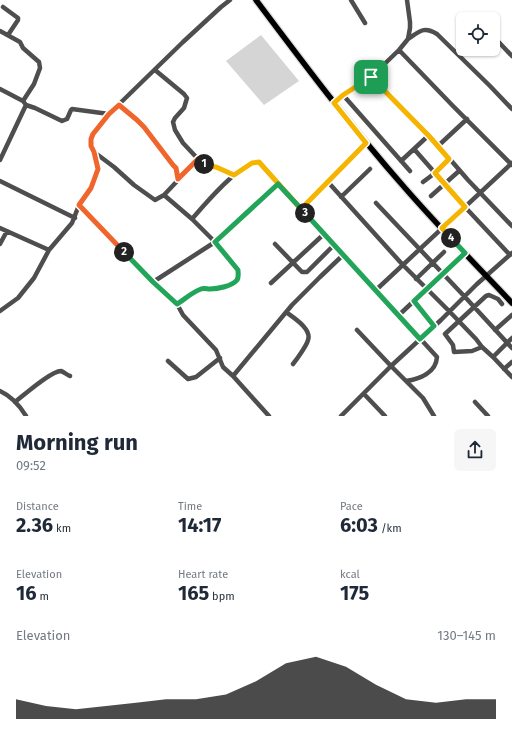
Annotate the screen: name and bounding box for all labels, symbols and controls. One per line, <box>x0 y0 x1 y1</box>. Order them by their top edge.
map controls <box>456 12 500 56</box>
button: locate <box>456 12 500 56</box>
pin <box>354 60 388 94</box>
icon: arrive <box>360 66 382 88</box>
pin: 1 <box>194 154 214 174</box>
text: 1 <box>201 157 207 170</box>
pin: 3 <box>295 203 315 223</box>
text: 3 <box>302 206 308 219</box>
pin: 4 <box>441 228 461 248</box>
text: 4 <box>448 231 454 244</box>
pin: 2 <box>114 242 134 262</box>
text: 2 <box>121 245 127 258</box>
text: Morning run <box>16 429 138 456</box>
button: share <box>454 429 496 471</box>
text: 09:52 <box>16 458 46 473</box>
text: Distance <box>16 500 59 513</box>
text: Time <box>178 500 202 513</box>
text: Pace <box>340 500 363 513</box>
text: 2.36 <box>16 513 53 537</box>
text: 14:17 <box>178 513 221 537</box>
text: 6:03 <box>340 513 378 537</box>
text: km <box>53 522 71 535</box>
text: /km <box>378 522 402 535</box>
text: Elevation <box>16 568 62 581</box>
text: Heart rate <box>178 568 228 581</box>
text: kcal <box>340 568 360 581</box>
text: 16 <box>16 581 37 605</box>
text: 165 <box>178 581 209 605</box>
text: 175 <box>340 581 369 605</box>
text: m <box>37 590 49 603</box>
text: bpm <box>209 590 235 603</box>
text: Elevation <box>16 628 70 643</box>
text: 130–145 m <box>437 628 496 643</box>

